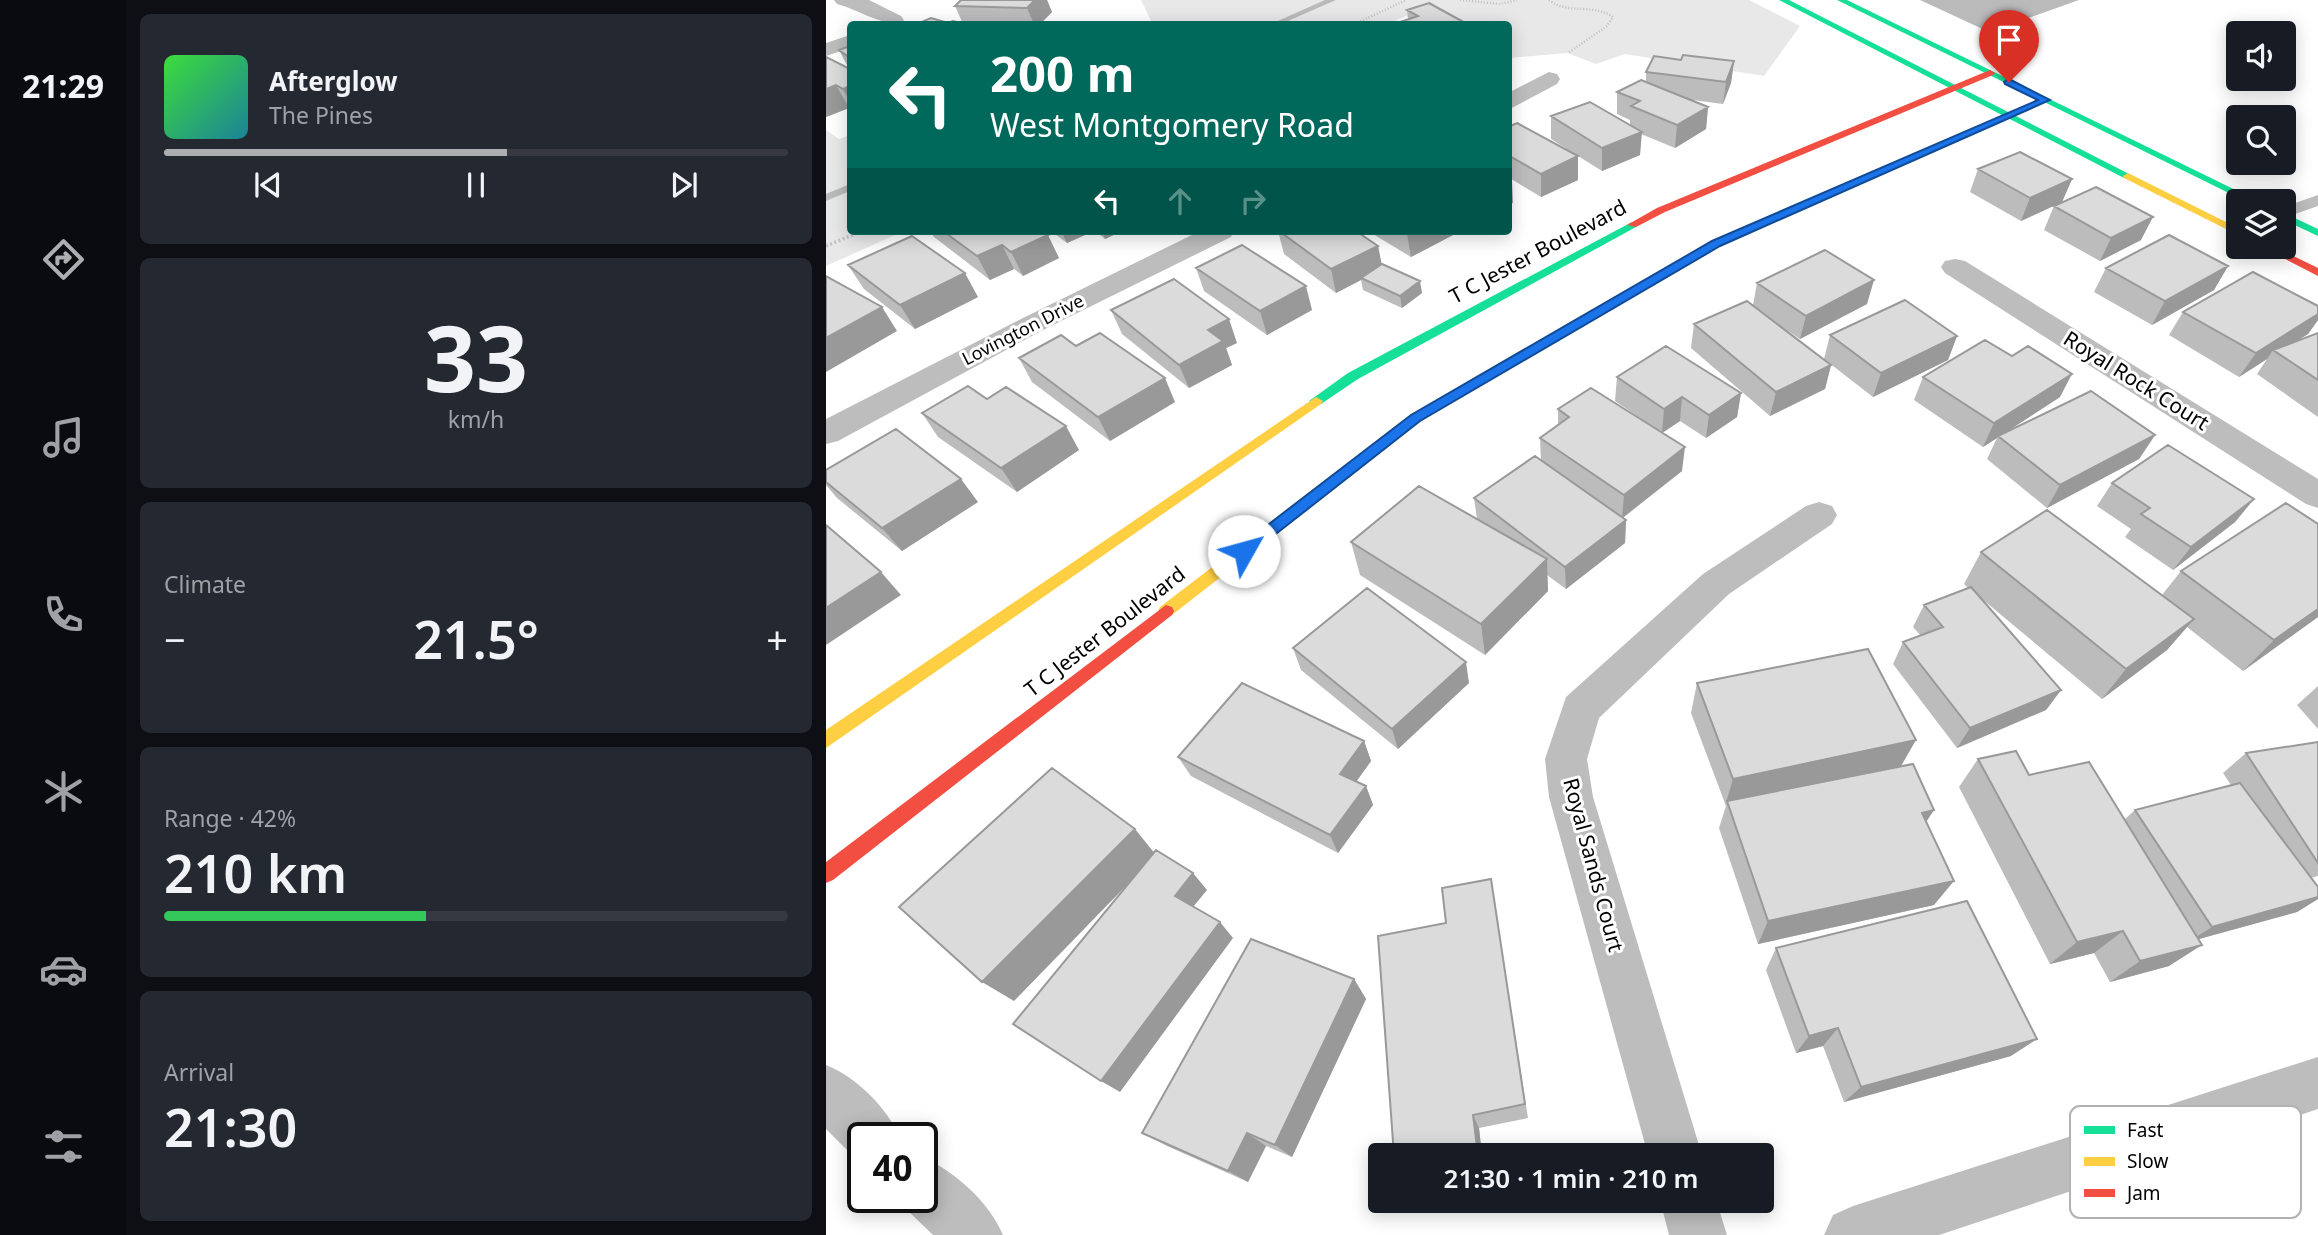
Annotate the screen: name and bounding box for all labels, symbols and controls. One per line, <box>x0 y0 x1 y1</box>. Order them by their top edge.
pin <box>1979 10 2039 82</box>
icon: arrive <box>1990 21 2028 59</box>
map controls <box>2226 21 2296 259</box>
button: sound <box>2226 21 2296 91</box>
text: 200 m <box>990 40 1135 106</box>
icon: left <box>875 49 966 140</box>
text: Afterglow <box>269 63 397 99</box>
text: 21:29 <box>22 64 104 107</box>
text: The Pines <box>269 99 373 131</box>
text: West Montgomery Road <box>990 103 1354 146</box>
button: search <box>2226 105 2296 175</box>
icon: previous <box>249 166 287 204</box>
icon: pause <box>457 166 495 204</box>
icon: next <box>665 166 703 204</box>
icon: left <box>1088 182 1126 220</box>
icon: ahead <box>1161 182 1199 220</box>
icon: right <box>1234 182 1272 220</box>
button: layers <box>2226 189 2296 259</box>
street label: T C Jester Boulevard <box>1444 193 1631 310</box>
icon: directions <box>39 235 88 284</box>
street label: Lovington Drive <box>958 288 1088 370</box>
text: 33 <box>424 295 528 419</box>
street label: Royal Rock Court <box>2059 324 2215 436</box>
text: km/h <box>448 403 504 435</box>
icon: music <box>39 413 88 462</box>
position arrow <box>1207 514 1281 588</box>
street label: T C Jester Boulevard <box>1018 560 1191 703</box>
text: Climate <box>164 568 246 600</box>
icon: phone <box>39 590 88 639</box>
text: 21.5° <box>413 603 539 674</box>
text: − <box>164 613 186 665</box>
text: + <box>766 613 788 665</box>
icon: climate <box>39 767 88 816</box>
street label: Royal Sands Court <box>1557 775 1631 955</box>
text: Range · 42% <box>164 802 296 834</box>
text: 210 km <box>164 837 347 908</box>
icon: car <box>39 945 88 994</box>
text: Arrival <box>164 1056 234 1088</box>
text: 21:30 <box>164 1091 297 1162</box>
legend <box>2070 1106 2301 1218</box>
text: Fast <box>2127 1117 2164 1143</box>
icon: filters <box>39 1122 88 1171</box>
speed limit sign: 40 <box>847 1122 938 1213</box>
text: Slow <box>2127 1148 2168 1174</box>
text: 21:30 · 1 min · 210 m <box>1444 1160 1698 1196</box>
text: Jam <box>2125 1180 2161 1206</box>

